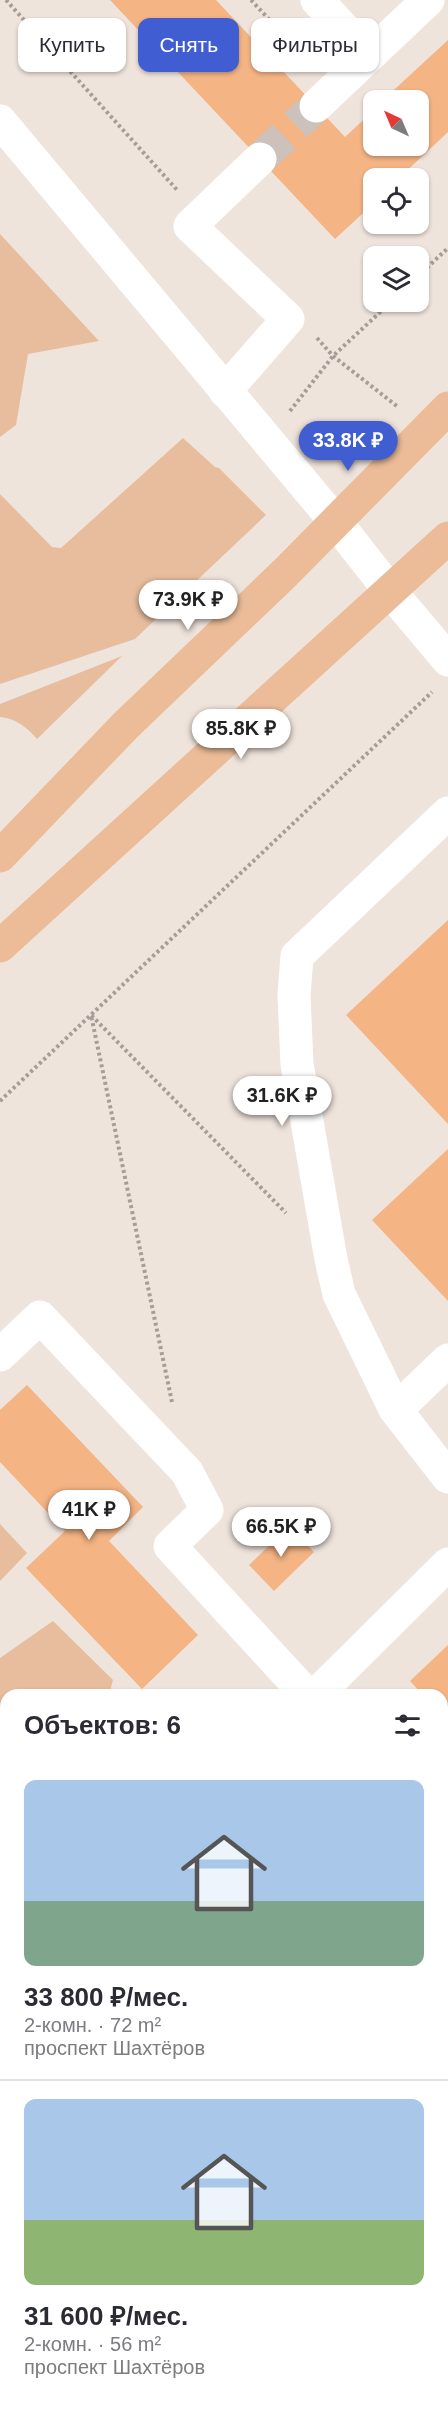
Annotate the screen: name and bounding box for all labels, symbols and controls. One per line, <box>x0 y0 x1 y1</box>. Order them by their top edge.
chip: Купить <box>18 18 126 72</box>
chip: Снять <box>138 18 239 72</box>
chip: Фильтры <box>251 18 379 72</box>
north arrow <box>363 90 429 156</box>
map controls <box>363 90 429 312</box>
button: locate <box>363 168 429 234</box>
button: layers <box>363 246 429 312</box>
pin: 33.8K ₽ <box>293 421 403 472</box>
text: 33.8K ₽ <box>313 429 383 451</box>
pin: 73.9K ₽ <box>133 580 243 631</box>
text: 73.9K ₽ <box>153 588 223 610</box>
pin: 85.8K ₽ <box>186 709 296 760</box>
text: 85.8K ₽ <box>206 717 276 739</box>
pin: 31.6K ₽ <box>227 1076 337 1127</box>
text: 31.6K ₽ <box>247 1084 317 1106</box>
pin: 41K ₽ <box>47 1490 131 1541</box>
text: 41K ₽ <box>62 1498 116 1520</box>
pin: 66.5K ₽ <box>226 1507 336 1558</box>
text: 66.5K ₽ <box>246 1515 316 1537</box>
icon: filters <box>391 1709 424 1742</box>
text: Объектов: 6 <box>24 1710 181 1740</box>
icon: home <box>170 1819 278 1927</box>
text: 33 800 ₽/мес. <box>24 1982 188 2012</box>
text: 2-комн. · 72 m² <box>24 2014 161 2036</box>
text: проспект Шахтёров <box>24 2037 205 2059</box>
icon: home <box>170 2138 278 2246</box>
text: 31 600 ₽/мес. <box>24 2301 188 2331</box>
text: 2-комн. · 56 m² <box>24 2333 161 2355</box>
text: проспект Шахтёров <box>24 2356 205 2378</box>

